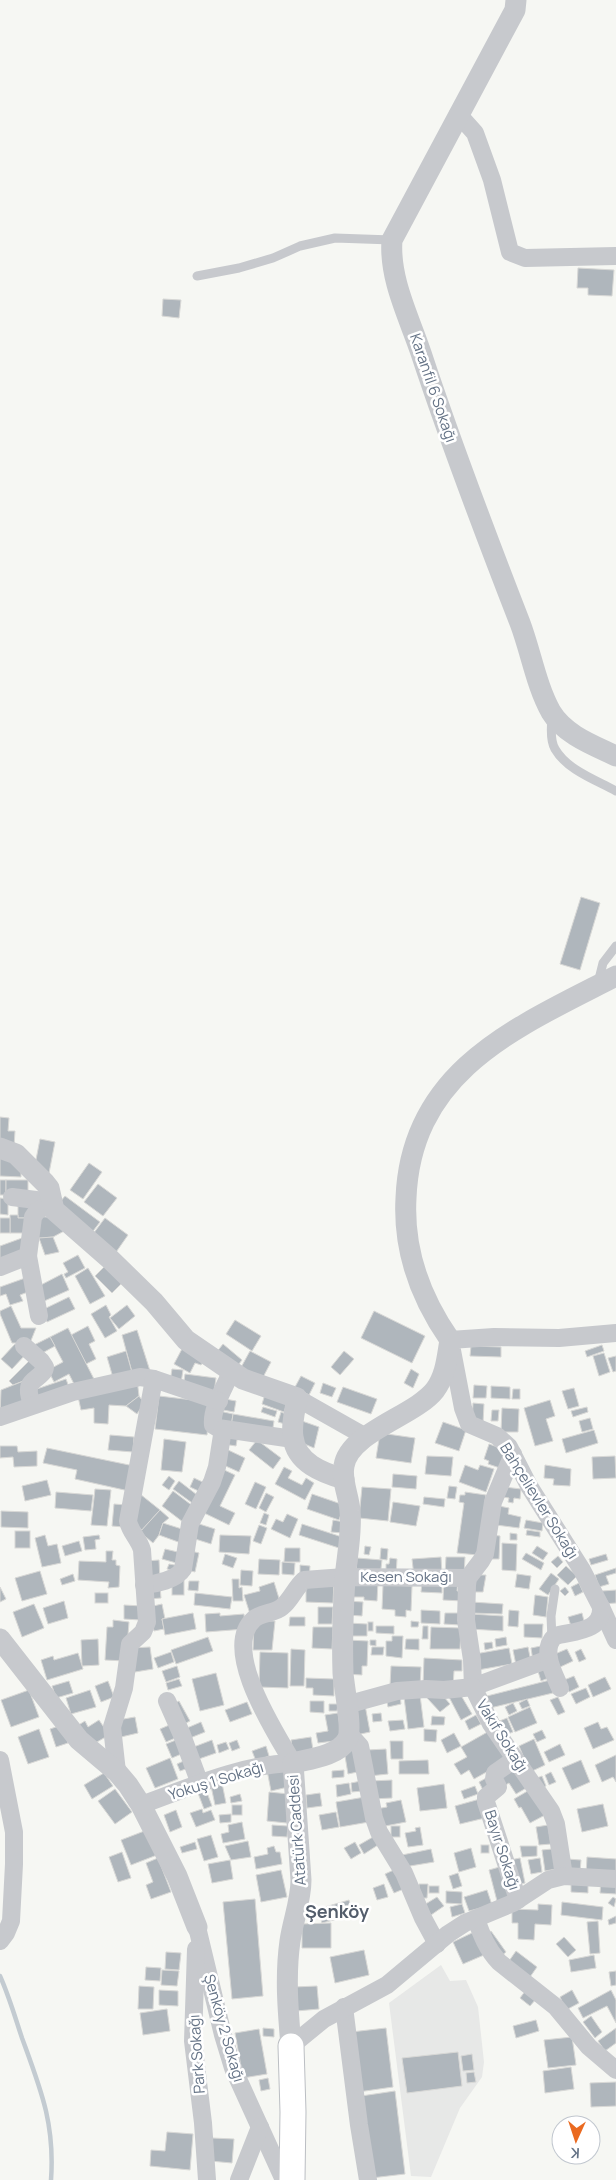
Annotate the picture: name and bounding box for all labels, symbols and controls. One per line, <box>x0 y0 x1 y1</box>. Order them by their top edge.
street label: Karanfil 6 Sokağı <box>405 331 462 445</box>
street label: Bahçelievler Sokağı <box>495 1439 584 1563</box>
street label: Kesen Sokağı <box>360 1566 452 1587</box>
street label: Vakıf Sokağı <box>472 1695 533 1776</box>
street label: Yokuş 1 Sokağı <box>166 1756 266 1805</box>
street label: Atatürk Caddesi <box>282 1774 311 1886</box>
street label: Bayır Sokağı <box>480 1807 525 1893</box>
district label: Şenköy <box>305 1899 369 1923</box>
street label: Şenköy 2 Sokağı <box>199 1971 250 2084</box>
street label: Park Sokağı <box>183 2014 210 2094</box>
north arrow <box>551 2115 601 2165</box>
text: K <box>569 2144 580 2163</box>

